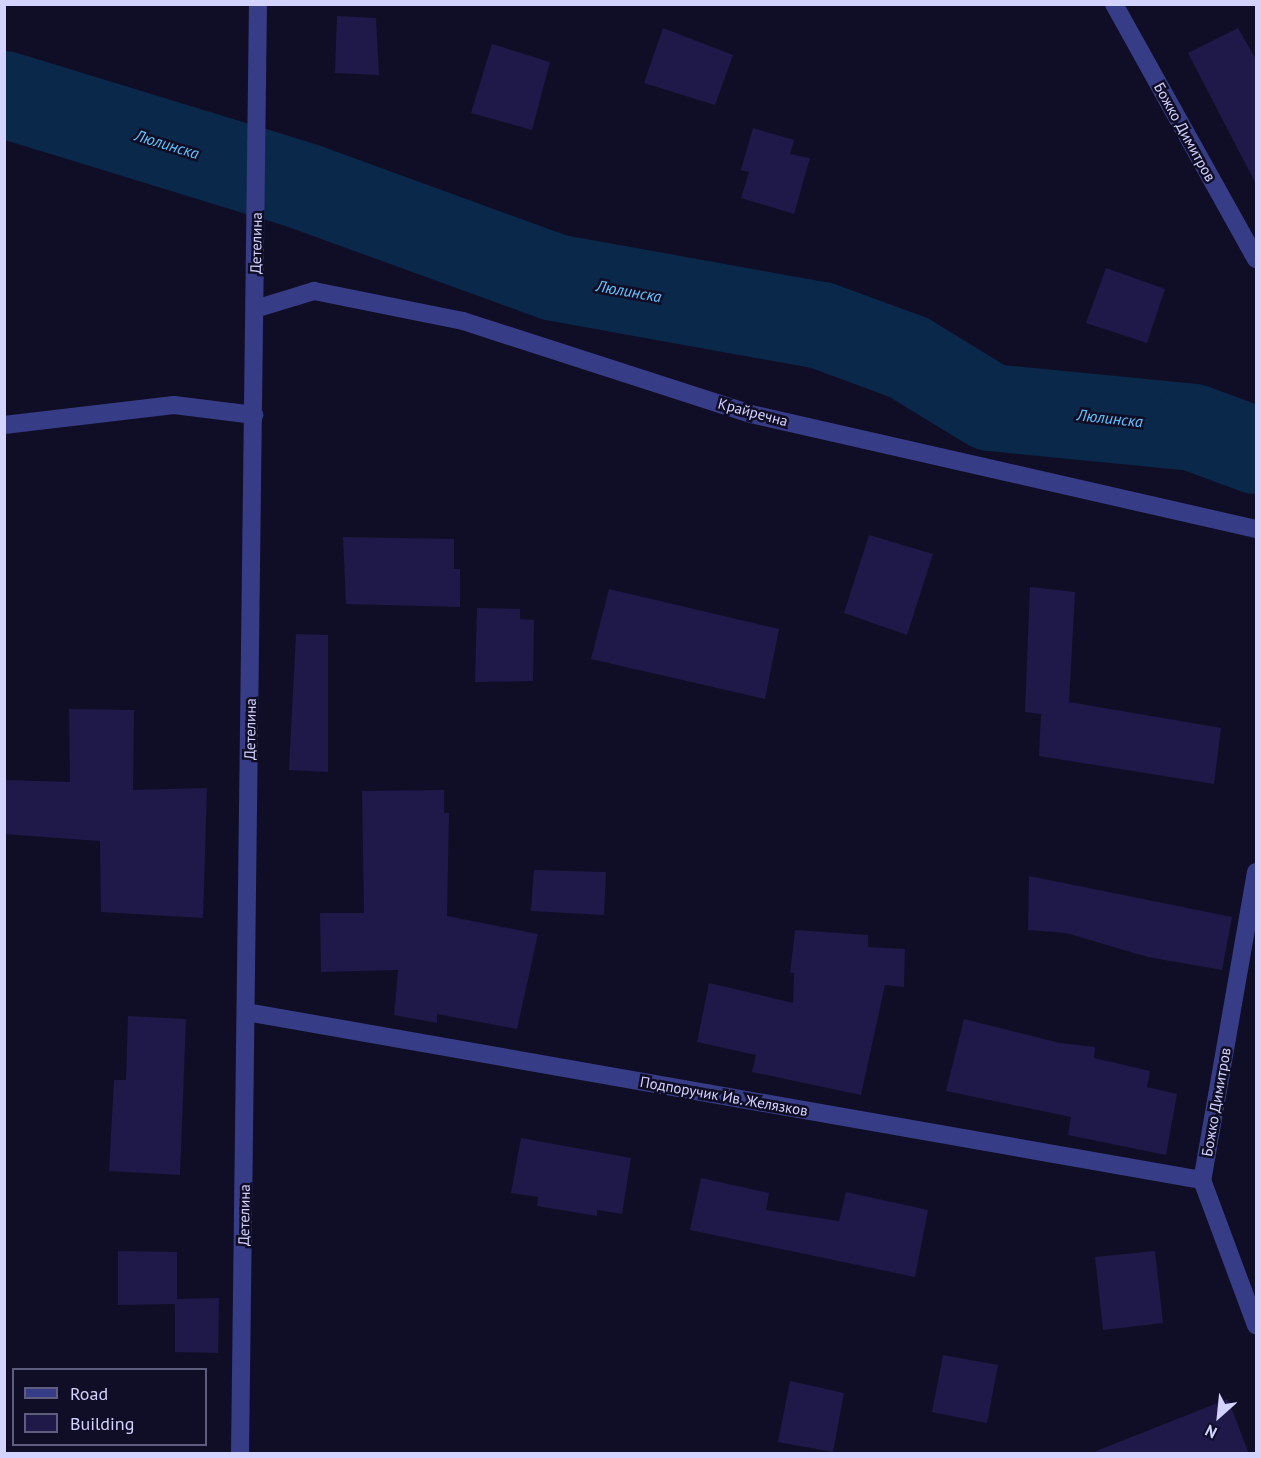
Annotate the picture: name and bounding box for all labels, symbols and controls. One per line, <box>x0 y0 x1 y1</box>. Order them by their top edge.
street label: Божко Димитров <box>1150 79 1220 185</box>
water label: Люлинска <box>133 125 201 163</box>
street label: Детелина <box>246 212 266 274</box>
water label: Люлинска <box>595 276 663 306</box>
street label: Крайречна <box>716 394 790 430</box>
water label: Люлинска <box>1076 405 1144 431</box>
street label: Детелина <box>240 698 260 760</box>
street label: Божко Димитров <box>1198 1046 1234 1158</box>
street label: Подпоручик Ив. Желязков <box>638 1072 810 1120</box>
street label: Детелина <box>234 1184 254 1246</box>
legend <box>12 1368 207 1446</box>
text: Road <box>70 1382 108 1405</box>
north arrow <box>1189 1386 1249 1446</box>
text: Building <box>70 1412 134 1435</box>
text: N <box>1202 1421 1220 1443</box>

